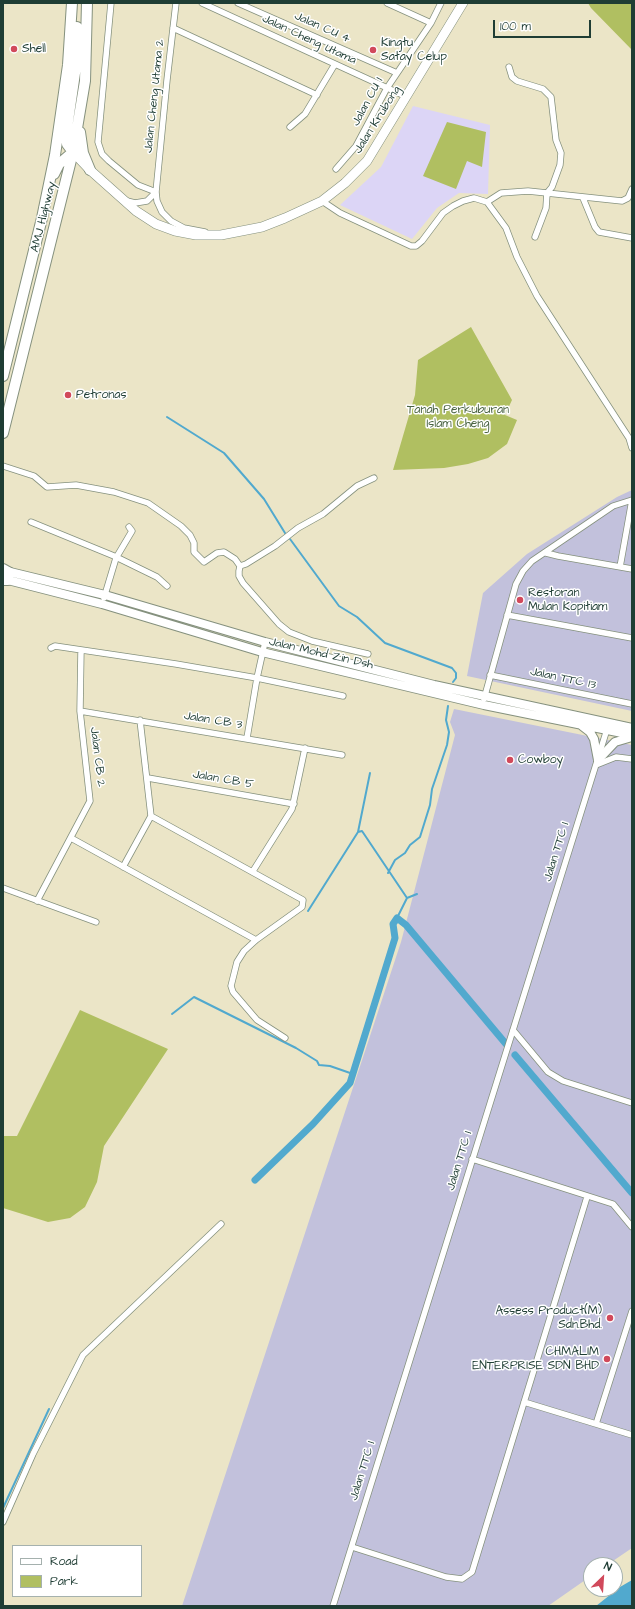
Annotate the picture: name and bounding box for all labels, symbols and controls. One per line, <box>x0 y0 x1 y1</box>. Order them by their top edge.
street label: Jalan CU 4 <box>292 9 352 47</box>
street label: Jalan Cheng Utama <box>260 12 358 68</box>
scale bar <box>495 12 593 38</box>
text: 100 m <box>500 18 531 35</box>
place label: Kingtu Satay Celup <box>381 36 447 64</box>
street label: Jalan Cheng Utama 2 <box>142 39 168 153</box>
place label: Shell <box>22 42 46 56</box>
marker: Shell <box>9 44 19 54</box>
marker: Kingtu Satay Celup <box>368 45 378 55</box>
street label: Jalan CU 1 <box>349 75 387 129</box>
street label: Jalan Krubong <box>352 84 404 156</box>
street label: AMJ Highway <box>28 180 60 254</box>
place label: Petronas <box>76 388 126 402</box>
marker: Petronas <box>63 390 73 400</box>
park label: Tanah Perkuburan Islam Cheng <box>407 403 509 431</box>
place label: Restoran Mulan Kopitiam <box>528 586 607 614</box>
marker: Restoran Mulan Kopitiam <box>515 595 525 605</box>
street label: Jalan Mohd Zin Dsh <box>267 635 375 673</box>
street label: Jalan TTC 13 <box>529 665 597 693</box>
street label: Jalan CB 3 <box>183 709 243 733</box>
street label: Jalan CB 2 <box>86 726 108 788</box>
place label: Cowboy <box>518 753 563 767</box>
marker: Cowboy <box>505 755 515 765</box>
street label: Jalan CB 5 <box>191 768 255 792</box>
street label: Jalan TTC 1 <box>541 821 573 883</box>
street label: Jalan TTC 1 <box>444 1130 476 1192</box>
place label: Assess Product(M) Sdn.Bhd. <box>495 1304 602 1332</box>
marker: Assess Product(M) Sdn.Bhd. <box>605 1313 615 1323</box>
place label: CHMALIM ENTERPRISE SDN BHD <box>472 1345 599 1373</box>
marker: CHMALIM ENTERPRISE SDN BHD <box>602 1354 612 1364</box>
street label: Jalan TTC 1 <box>347 1440 379 1502</box>
legend <box>12 1545 142 1597</box>
text: Road <box>50 1553 78 1570</box>
north arrow <box>583 1557 623 1597</box>
text: N <box>602 1558 614 1575</box>
text: Park <box>50 1573 78 1590</box>

